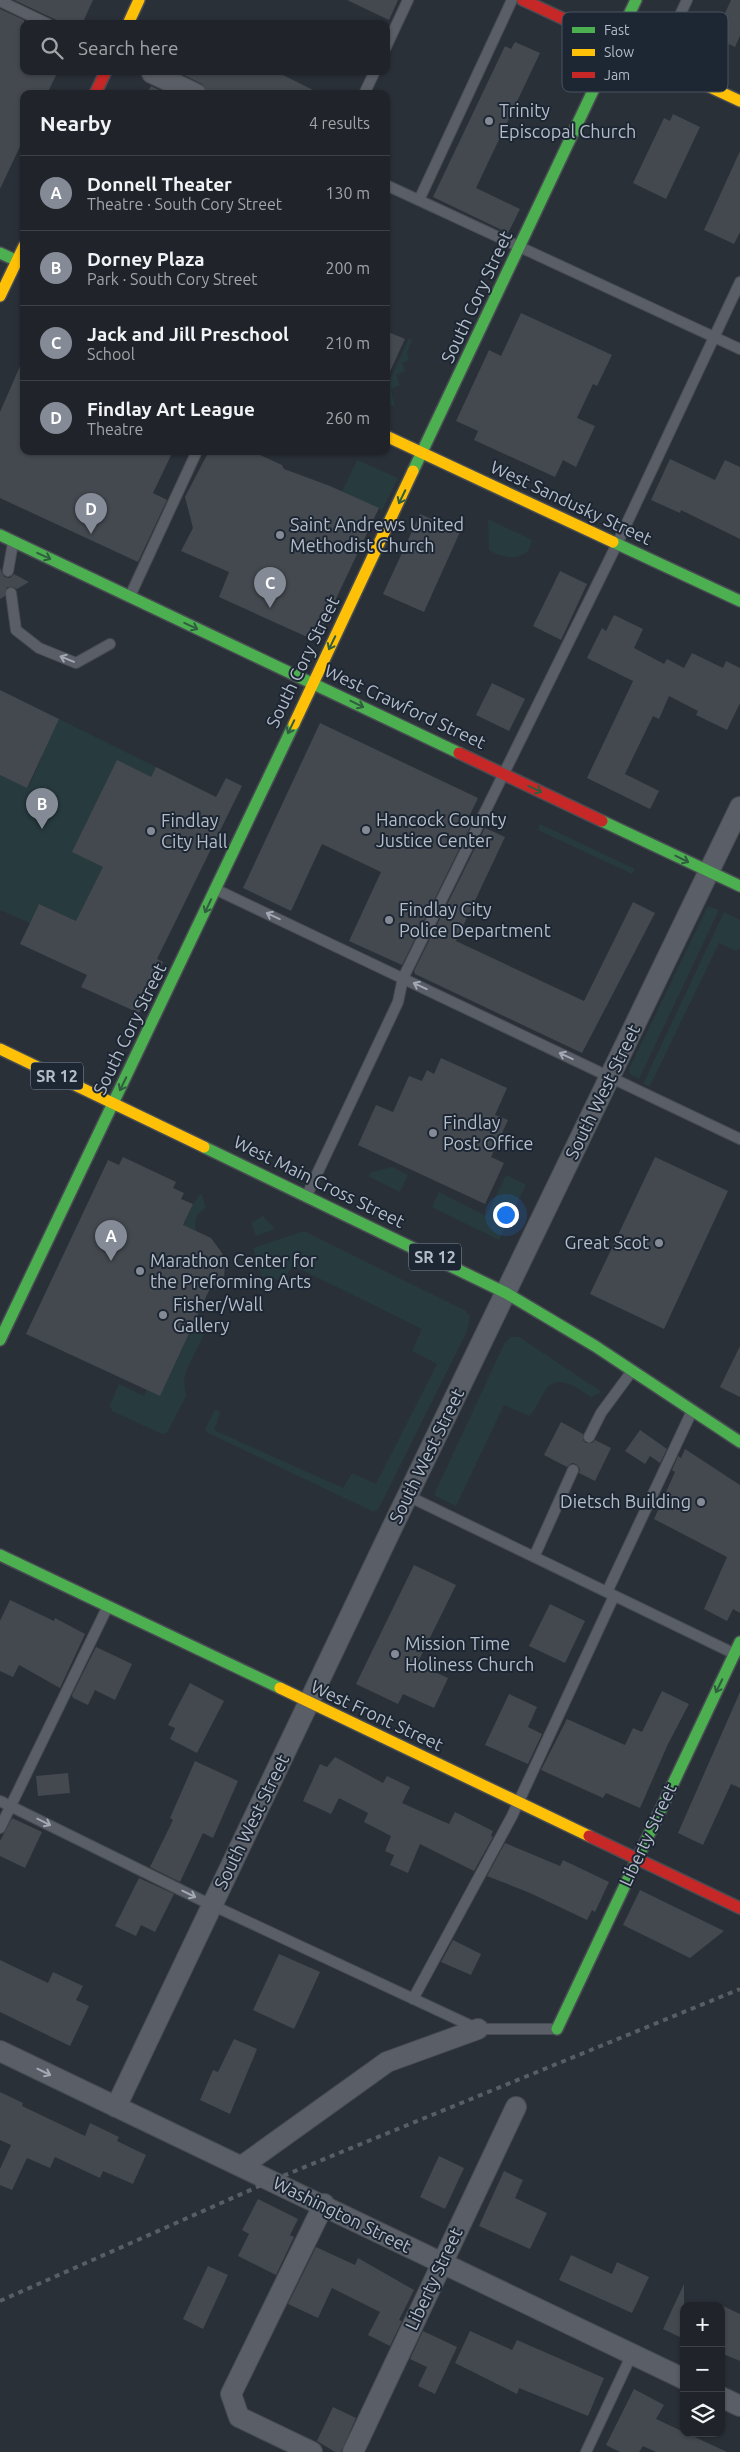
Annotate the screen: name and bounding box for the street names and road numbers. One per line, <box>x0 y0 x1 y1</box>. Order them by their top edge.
street label: South Cory Street <box>437 227 515 366</box>
street label: West Sandusky Street <box>488 456 655 548</box>
street label: South Cory Street <box>262 593 343 730</box>
street label: West Crawford Street <box>322 660 489 752</box>
street label: South Cory Street <box>89 960 170 1097</box>
street label: South West Street <box>561 1021 643 1162</box>
road number: SR 12 <box>31 1062 83 1090</box>
street label: West Main Cross Street <box>231 1131 408 1231</box>
road number: SR 12 <box>409 1244 461 1270</box>
street label: South West Street <box>385 1385 467 1526</box>
street label: West Front Street <box>308 1676 447 1754</box>
street label: South West Street <box>210 1751 292 1892</box>
street label: Liberty Street <box>615 1780 680 1889</box>
street label: Washington Street <box>270 2172 415 2256</box>
street label: Liberty Street <box>401 2224 466 2333</box>

